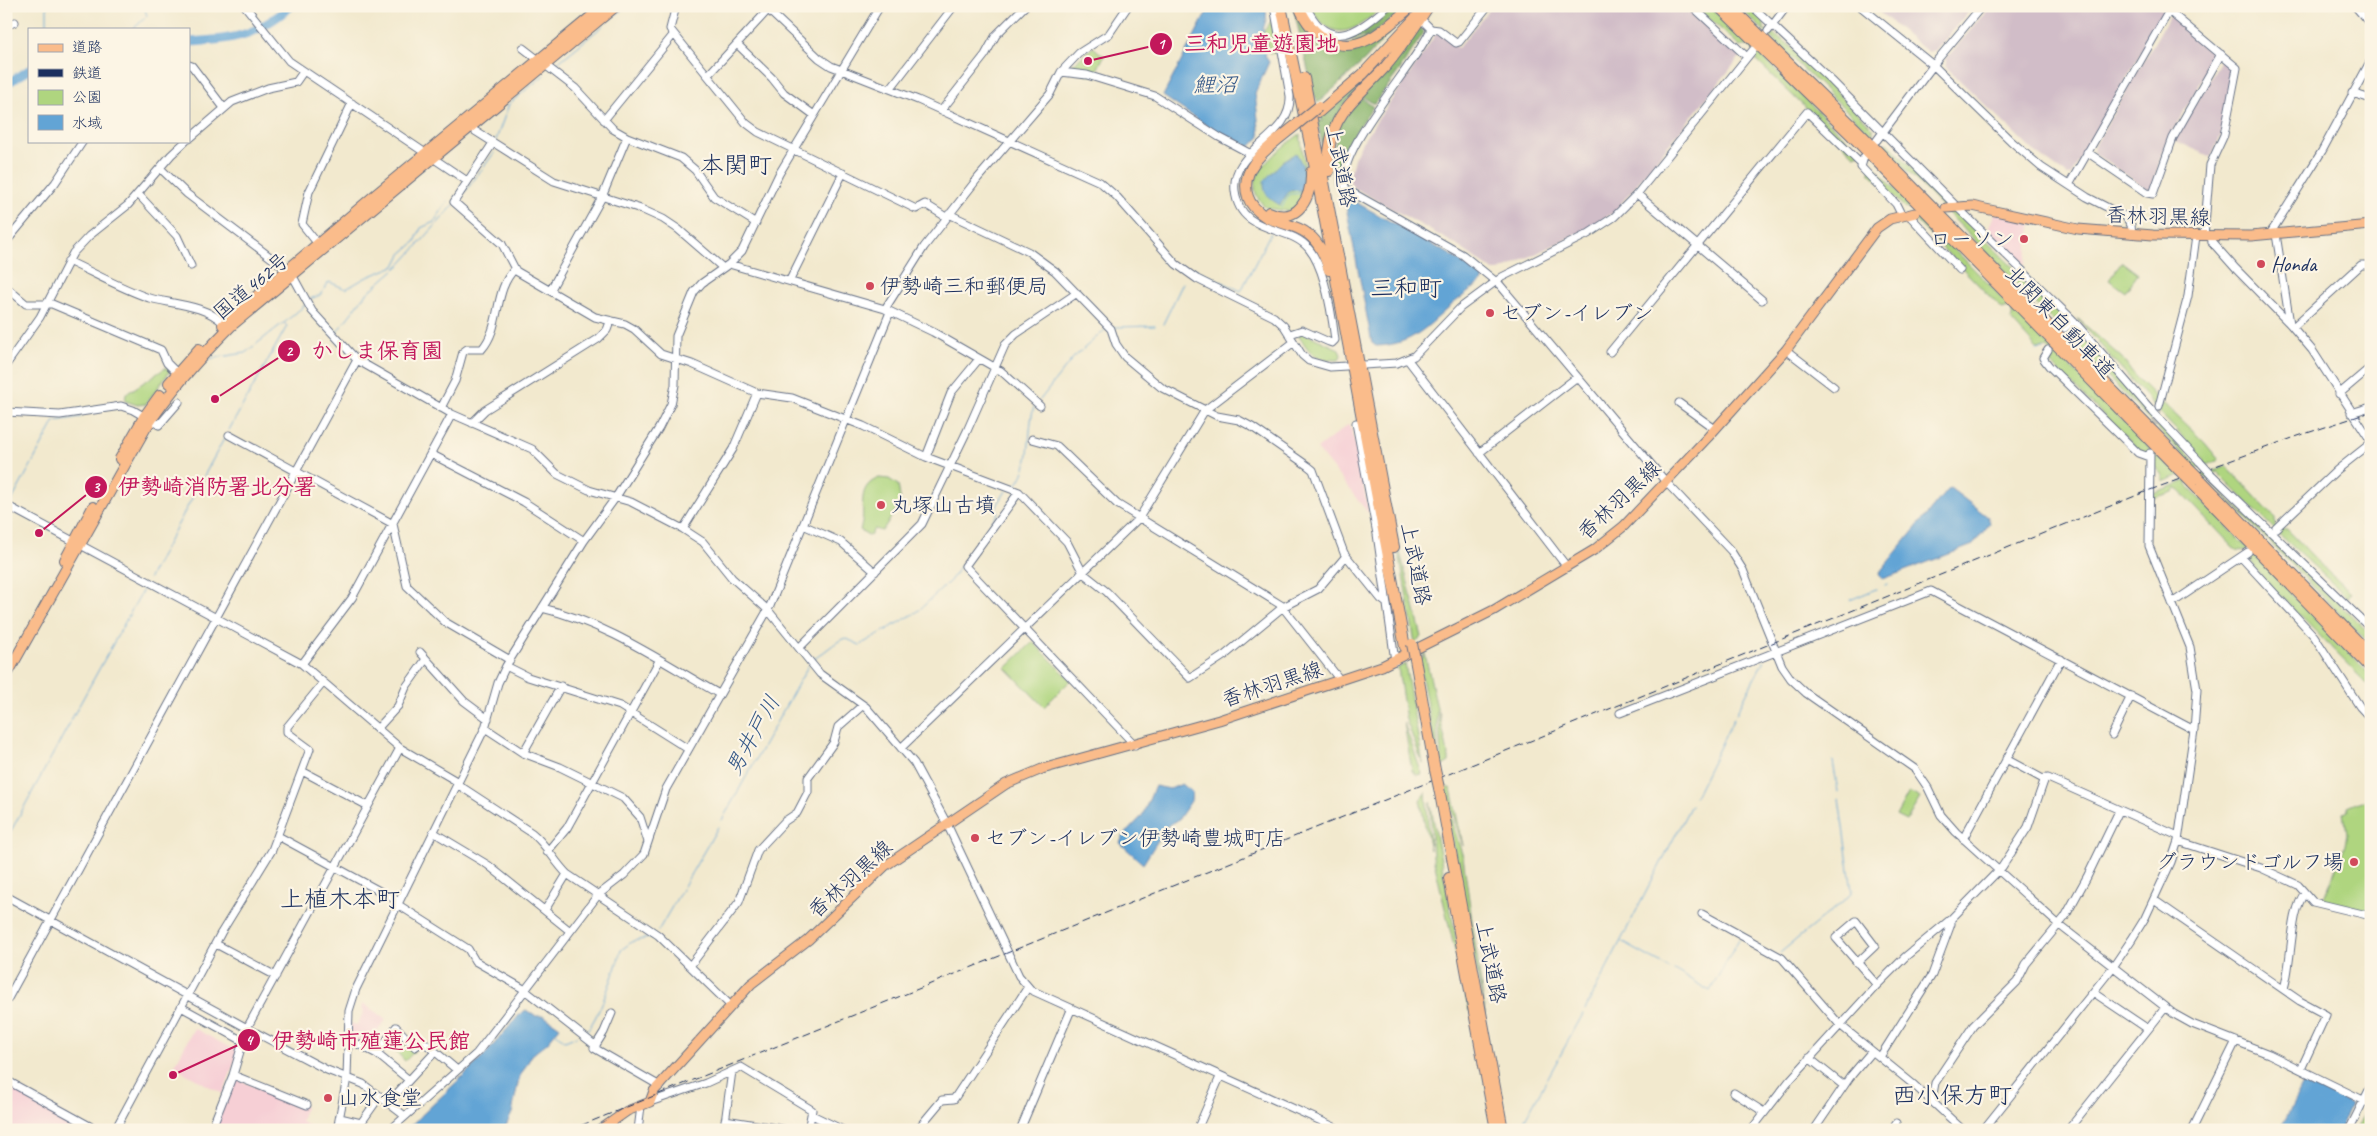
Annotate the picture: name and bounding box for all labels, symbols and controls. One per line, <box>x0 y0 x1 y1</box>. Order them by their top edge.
callout: 三和児童遊園地 <box>1149 25 1348 62</box>
legend <box>28 28 190 142</box>
text: 三和児童遊園地 <box>1184 30 1338 58</box>
text: 1 <box>1158 35 1167 54</box>
text: 道路 <box>72 38 102 57</box>
text: 鉄道 <box>72 64 102 83</box>
water label: 鯉沼 <box>1193 71 1239 99</box>
text: 公園 <box>72 88 102 107</box>
text: 水域 <box>72 114 102 133</box>
street label: 上武道路 <box>1320 122 1362 210</box>
district label: 本関町 <box>700 150 772 180</box>
street label: 香林羽黒線 <box>2105 201 2211 231</box>
place label: ローソン <box>1930 226 2014 252</box>
marker: ローソン <box>2018 233 2030 245</box>
street label: 国道462号 <box>208 247 294 325</box>
place label: Honda <box>2271 251 2318 277</box>
marker: Honda <box>2255 258 2267 270</box>
street label: 北関東自動車道 <box>2000 260 2120 384</box>
place label: 伊勢崎三和郵便局 <box>880 273 1048 299</box>
district label: 三和町 <box>1370 273 1442 303</box>
marker: 伊勢崎三和郵便局 <box>864 280 876 292</box>
place label: セブン-イレブン <box>1500 300 1654 326</box>
marker: セブン-イレブン <box>1484 307 1496 319</box>
callout: かしま保育園 <box>276 332 453 369</box>
text: かしま保育園 <box>311 337 443 365</box>
text: 2 <box>286 342 294 361</box>
street label: 香林羽黒線 <box>1572 455 1666 545</box>
callout: 伊勢崎消防署北分署 <box>83 468 326 505</box>
text: 伊勢崎消防署北分署 <box>118 473 316 501</box>
text: 3 <box>93 478 101 497</box>
place label: 丸塚山古墳 <box>891 492 996 518</box>
marker: 丸塚山古墳 <box>875 499 887 511</box>
street label: 上武道路 <box>1395 520 1437 608</box>
street label: 香林羽黒線 <box>1218 655 1326 713</box>
water label: 男井戸川 <box>719 690 786 781</box>
place label: セブン-イレブン伊勢崎豊城町店 <box>985 825 1286 851</box>
marker: セブン-イレブン伊勢崎豊城町店 <box>969 832 981 844</box>
street label: 香林羽黒線 <box>802 834 898 924</box>
place label: グラウンドゴルフ場 <box>2156 849 2344 875</box>
marker: グラウンドゴルフ場 <box>2348 856 2360 868</box>
district label: 上植木本町 <box>280 884 400 914</box>
street label: 上武道路 <box>1470 918 1512 1006</box>
callout: 伊勢崎市殖蓮公民館 <box>237 1022 480 1059</box>
text: 伊勢崎市殖蓮公民館 <box>272 1027 470 1055</box>
text: 4 <box>246 1031 255 1050</box>
district label: 西小保方町 <box>1892 1080 2012 1110</box>
place label: 山水食堂 <box>338 1085 422 1111</box>
marker: 山水食堂 <box>322 1092 334 1104</box>

